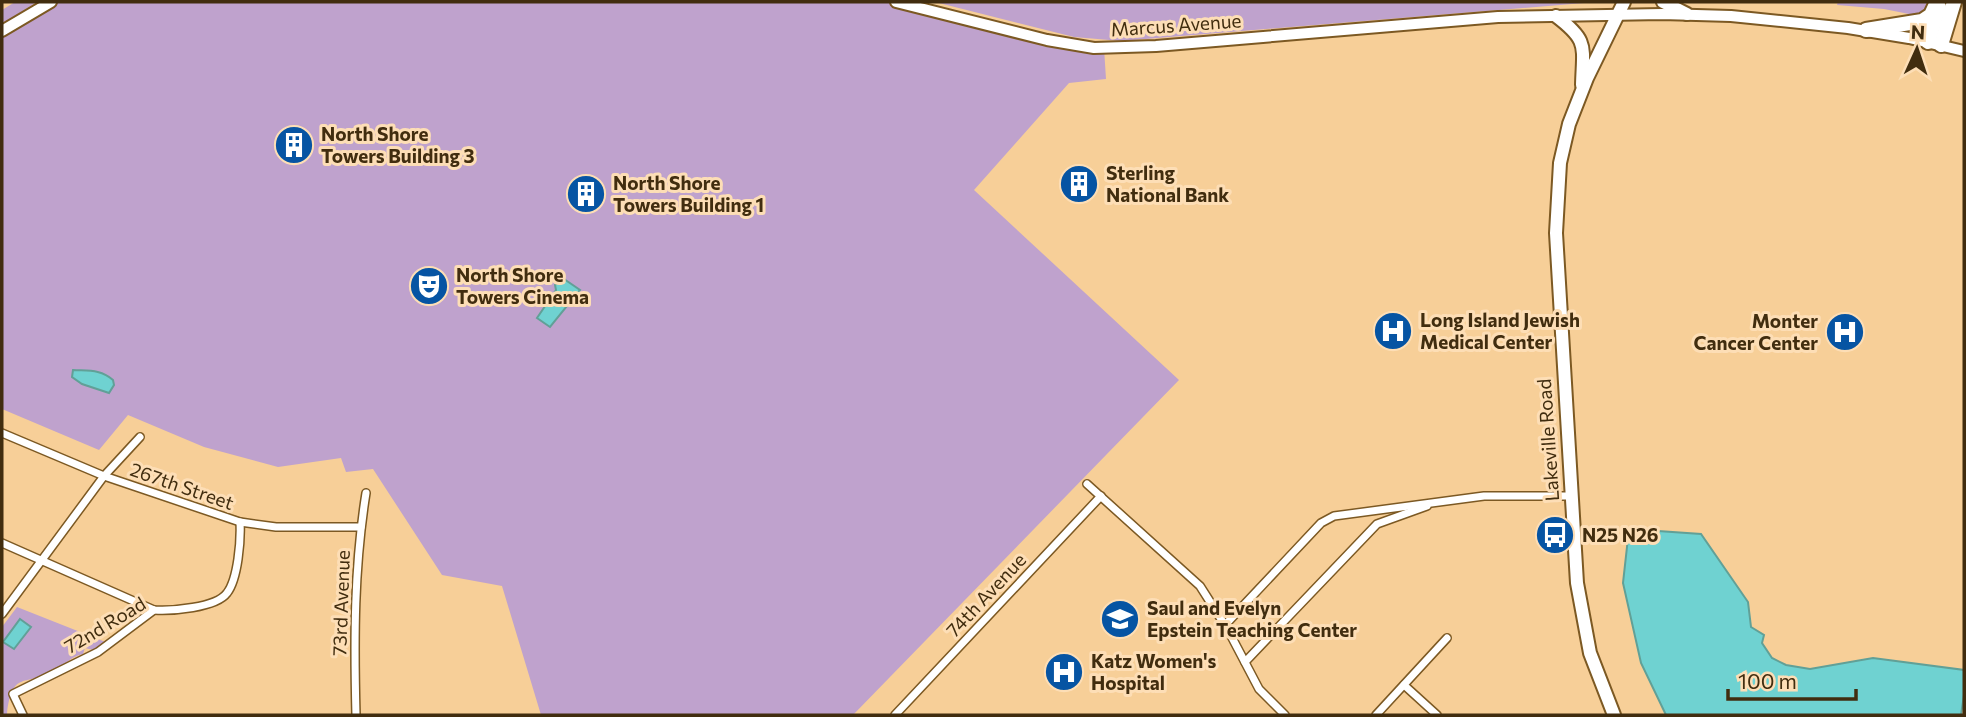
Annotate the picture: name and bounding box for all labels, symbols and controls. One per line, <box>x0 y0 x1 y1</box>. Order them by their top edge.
street label: Marcus Avenue <box>1110 8 1242 41</box>
north arrow <box>1882 14 1952 84</box>
text: N <box>1910 20 1926 43</box>
place label: North Shore Towers Building 3 <box>321 122 475 167</box>
building icon: North Shore Towers Building 3 <box>273 124 315 166</box>
place label: Sterling National Bank <box>1106 161 1229 206</box>
building icon: Sterling National Bank <box>1058 163 1100 205</box>
place label: North Shore Towers Building 1 <box>613 171 764 216</box>
building icon: North Shore Towers Building 1 <box>565 173 607 215</box>
place label: North Shore Towers Cinema <box>456 263 589 308</box>
theatre icon: North Shore Towers Cinema <box>408 265 450 307</box>
place label: Long Island Jewish Medical Center <box>1420 308 1580 353</box>
place label: Monter Cancer Center <box>1694 309 1818 354</box>
hospital icon: Long Island Jewish Medical Center <box>1372 310 1414 352</box>
hospital icon: Monter Cancer Center <box>1824 311 1866 353</box>
street label: Lakeville Road <box>1532 378 1563 502</box>
street label: 267th Street <box>127 457 237 514</box>
bus stop icon: N25 N26 <box>1534 514 1576 556</box>
place label: N25 N26 <box>1582 523 1658 546</box>
street label: 74th Avenue <box>941 548 1030 641</box>
street label: 73rd Avenue <box>327 550 354 656</box>
street label: 72nd Road <box>60 591 149 658</box>
place label: Saul and Evelyn Epstein Teaching Center <box>1147 596 1357 641</box>
school or university icon: Saul and Evelyn Epstein Teaching Center <box>1099 598 1141 640</box>
place label: Katz Women's Hospital <box>1091 649 1217 694</box>
hospital icon: Katz Women's Hospital <box>1043 651 1085 693</box>
scale bar <box>1728 658 1856 702</box>
text: 100 m <box>1738 668 1797 693</box>

